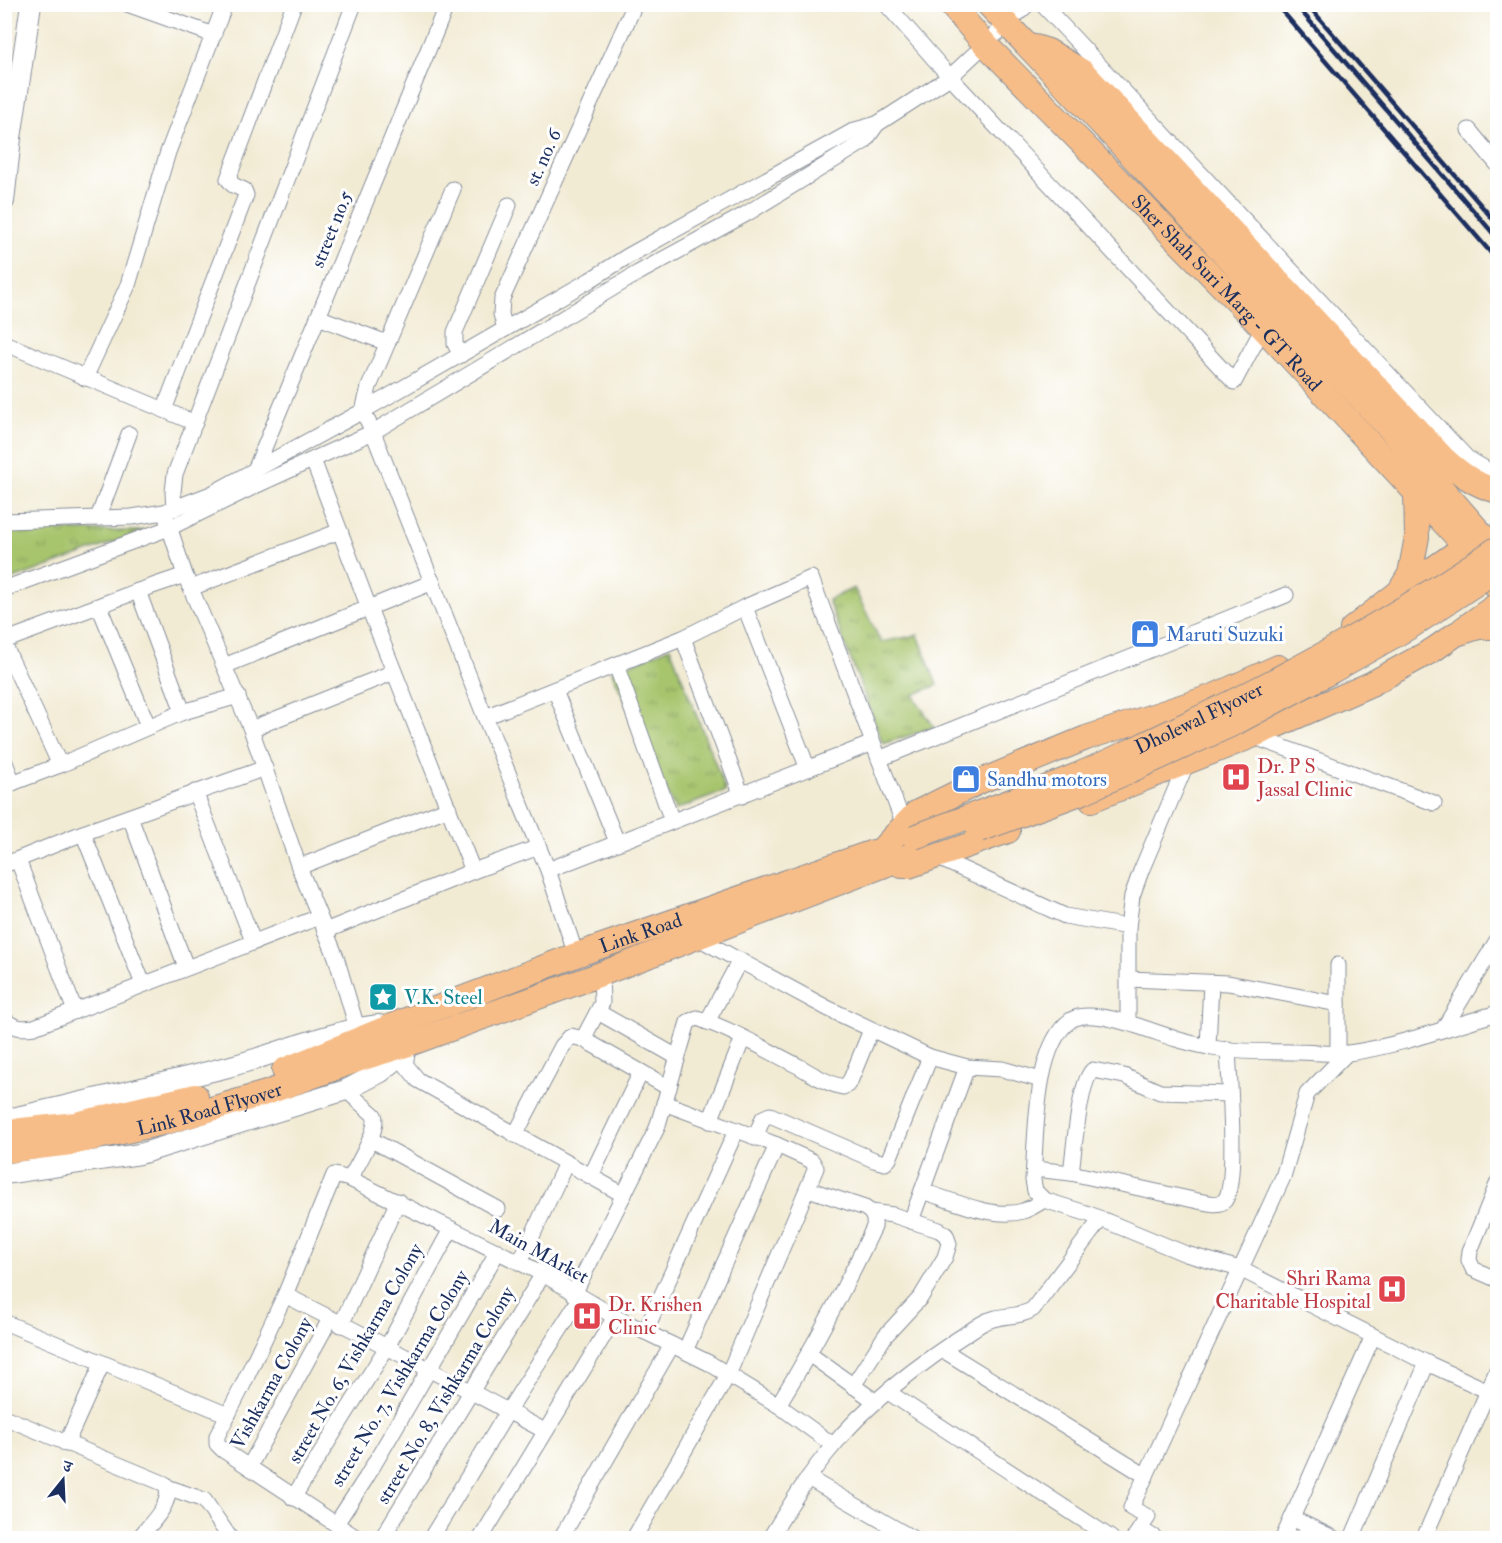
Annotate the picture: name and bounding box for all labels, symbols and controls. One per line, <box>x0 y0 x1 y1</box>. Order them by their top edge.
street label: st. no. 6 <box>520 124 567 189</box>
street label: street no.5 <box>305 187 358 271</box>
street label: Sher Shah Suri Marg - GT Road <box>1126 189 1327 397</box>
shop icon: Maruti Suzuki <box>1129 618 1161 650</box>
place label: Maruti Suzuki <box>1166 622 1284 647</box>
street label: Dholewal Flyover <box>1131 676 1268 760</box>
place label: Dr. P S Jassal Clinic <box>1256 754 1353 802</box>
hospital icon: Dr. P S Jassal Clinic <box>1220 761 1252 793</box>
shop icon: Sandhu motors <box>950 763 982 795</box>
place label: Sandhu motors <box>987 767 1107 792</box>
street label: Link Road <box>596 907 685 959</box>
place icon: V.K. Steel <box>367 981 399 1013</box>
place label: V.K. Steel <box>404 985 483 1010</box>
street label: Link Road Flyover <box>134 1076 286 1141</box>
street label: Main MArket <box>484 1214 594 1289</box>
street label: street No. 6, Vishkarma Colony <box>282 1238 429 1468</box>
street label: street No. 7, Vishkarma Colony <box>325 1264 475 1491</box>
place label: Shri Rama Charitable Hospital <box>1215 1266 1372 1315</box>
hospital icon: Shri Rama Charitable Hospital <box>1376 1273 1408 1305</box>
street label: street No. 8, Vishkarma Colony <box>371 1281 521 1508</box>
place label: Dr. Krishen Clinic <box>608 1292 702 1340</box>
hospital icon: Dr. Krishen Clinic <box>571 1300 603 1332</box>
street label: Vishkarma Colony <box>225 1312 319 1454</box>
north arrow <box>33 1450 93 1510</box>
text: उ <box>59 1456 76 1478</box>

